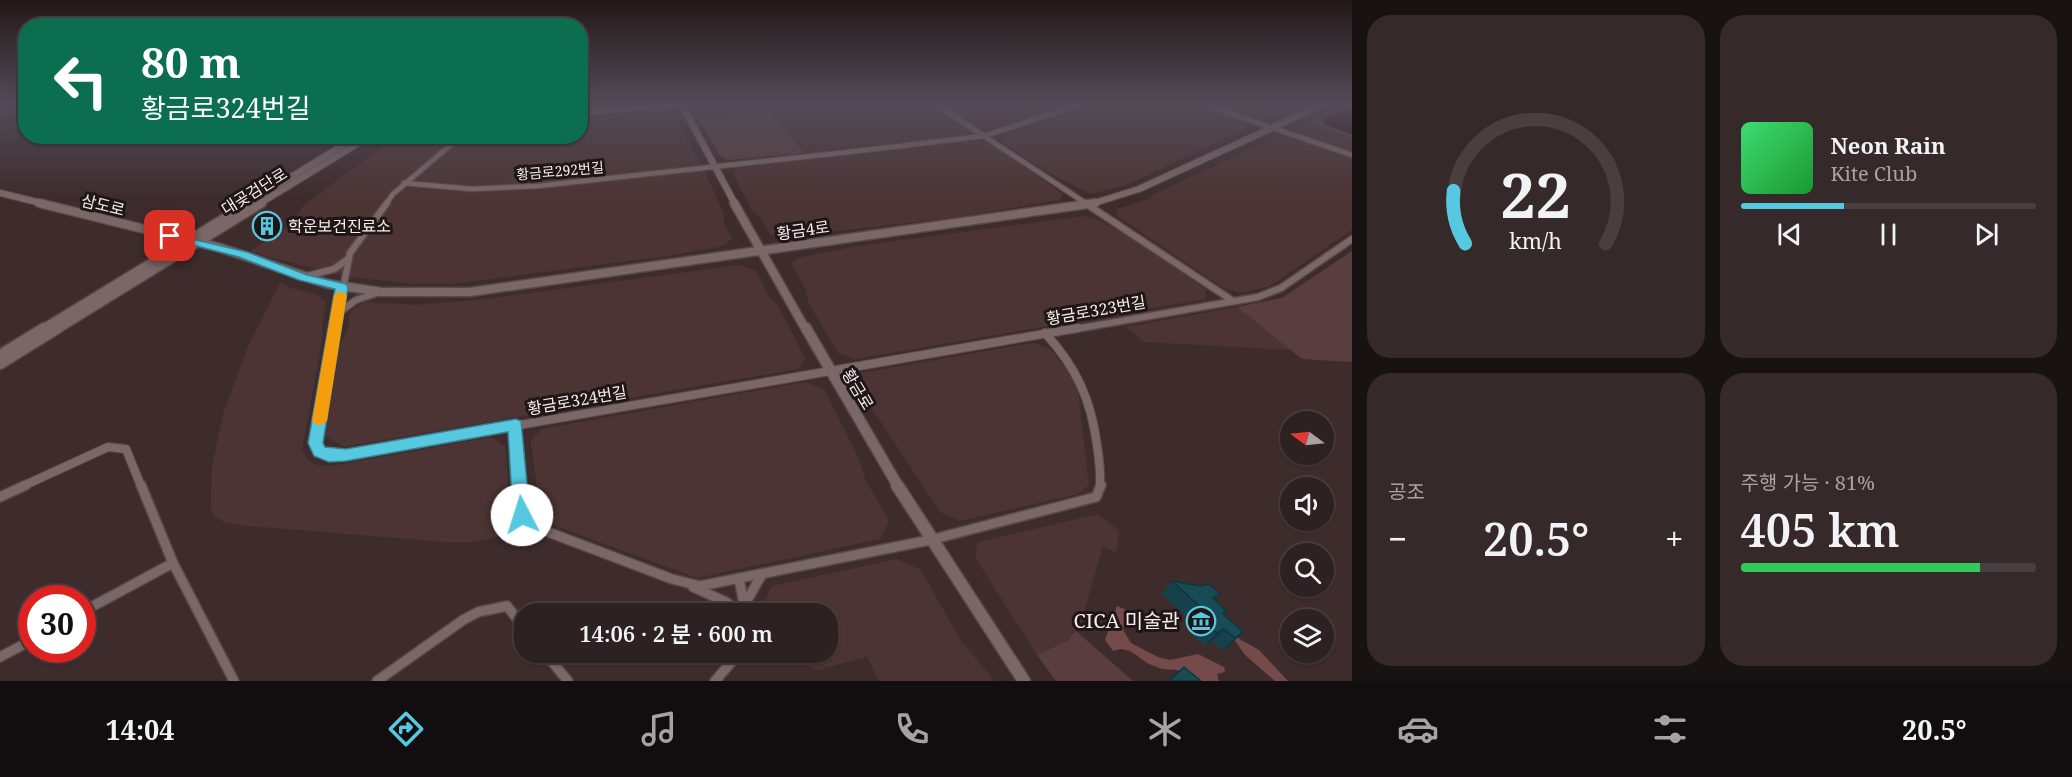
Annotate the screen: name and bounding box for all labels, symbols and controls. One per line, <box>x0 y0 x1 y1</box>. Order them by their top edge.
text: 80 m <box>141 33 241 90</box>
icon: left <box>42 42 120 120</box>
text: 황금로324번길 <box>141 89 310 126</box>
text: Neon Rain <box>1831 130 1946 160</box>
text: 22 <box>1500 151 1571 236</box>
street label: 황금로292번길 <box>515 157 605 184</box>
text: Kite Club <box>1831 160 1917 187</box>
street label: 대곶검단로 <box>217 162 291 220</box>
street label: 삼도로 <box>79 189 127 221</box>
pin <box>144 210 195 261</box>
building icon: 학운보건진료소 <box>251 210 283 242</box>
place label: 학운보건진료소 <box>288 215 391 237</box>
street label: 황금4로 <box>775 215 831 245</box>
icon: previous <box>1773 218 1806 251</box>
icon: pause <box>1872 218 1905 251</box>
icon: next <box>1970 218 2003 251</box>
icon: arrive <box>153 219 186 252</box>
text: km/h <box>1509 226 1562 255</box>
street label: 황금로323번길 <box>1045 290 1147 330</box>
street label: 황금로 <box>837 364 879 414</box>
street label: 황금로324번길 <box>526 380 628 420</box>
north arrow <box>1280 411 1334 465</box>
map controls <box>1280 411 1334 663</box>
text: 주행 가능 · 81% <box>1741 469 1875 496</box>
button: sound <box>1280 477 1334 531</box>
text: 공조 <box>1388 478 1425 505</box>
position arrow <box>490 483 554 547</box>
text: 405 km <box>1741 499 1900 560</box>
text: 20.5° <box>1483 508 1589 569</box>
text: − <box>1388 516 1407 561</box>
text: + <box>1665 516 1683 561</box>
button: search <box>1280 543 1334 597</box>
speed limit sign: 30 <box>18 585 96 663</box>
museum icon: CICA 미술관 <box>1185 605 1217 637</box>
place label: CICA 미술관 <box>1074 607 1180 634</box>
button: layers <box>1280 609 1334 663</box>
text: 14:06 · 2 분 · 600 m <box>579 618 773 648</box>
icon: directions <box>385 708 427 750</box>
icon: music <box>638 708 680 750</box>
icon: phone <box>891 708 933 750</box>
icon: climate <box>1144 708 1186 750</box>
icon: car <box>1397 708 1439 750</box>
icon: filters <box>1649 708 1691 750</box>
text: 14:04 <box>105 711 175 748</box>
text: 20.5° <box>1902 711 1967 748</box>

